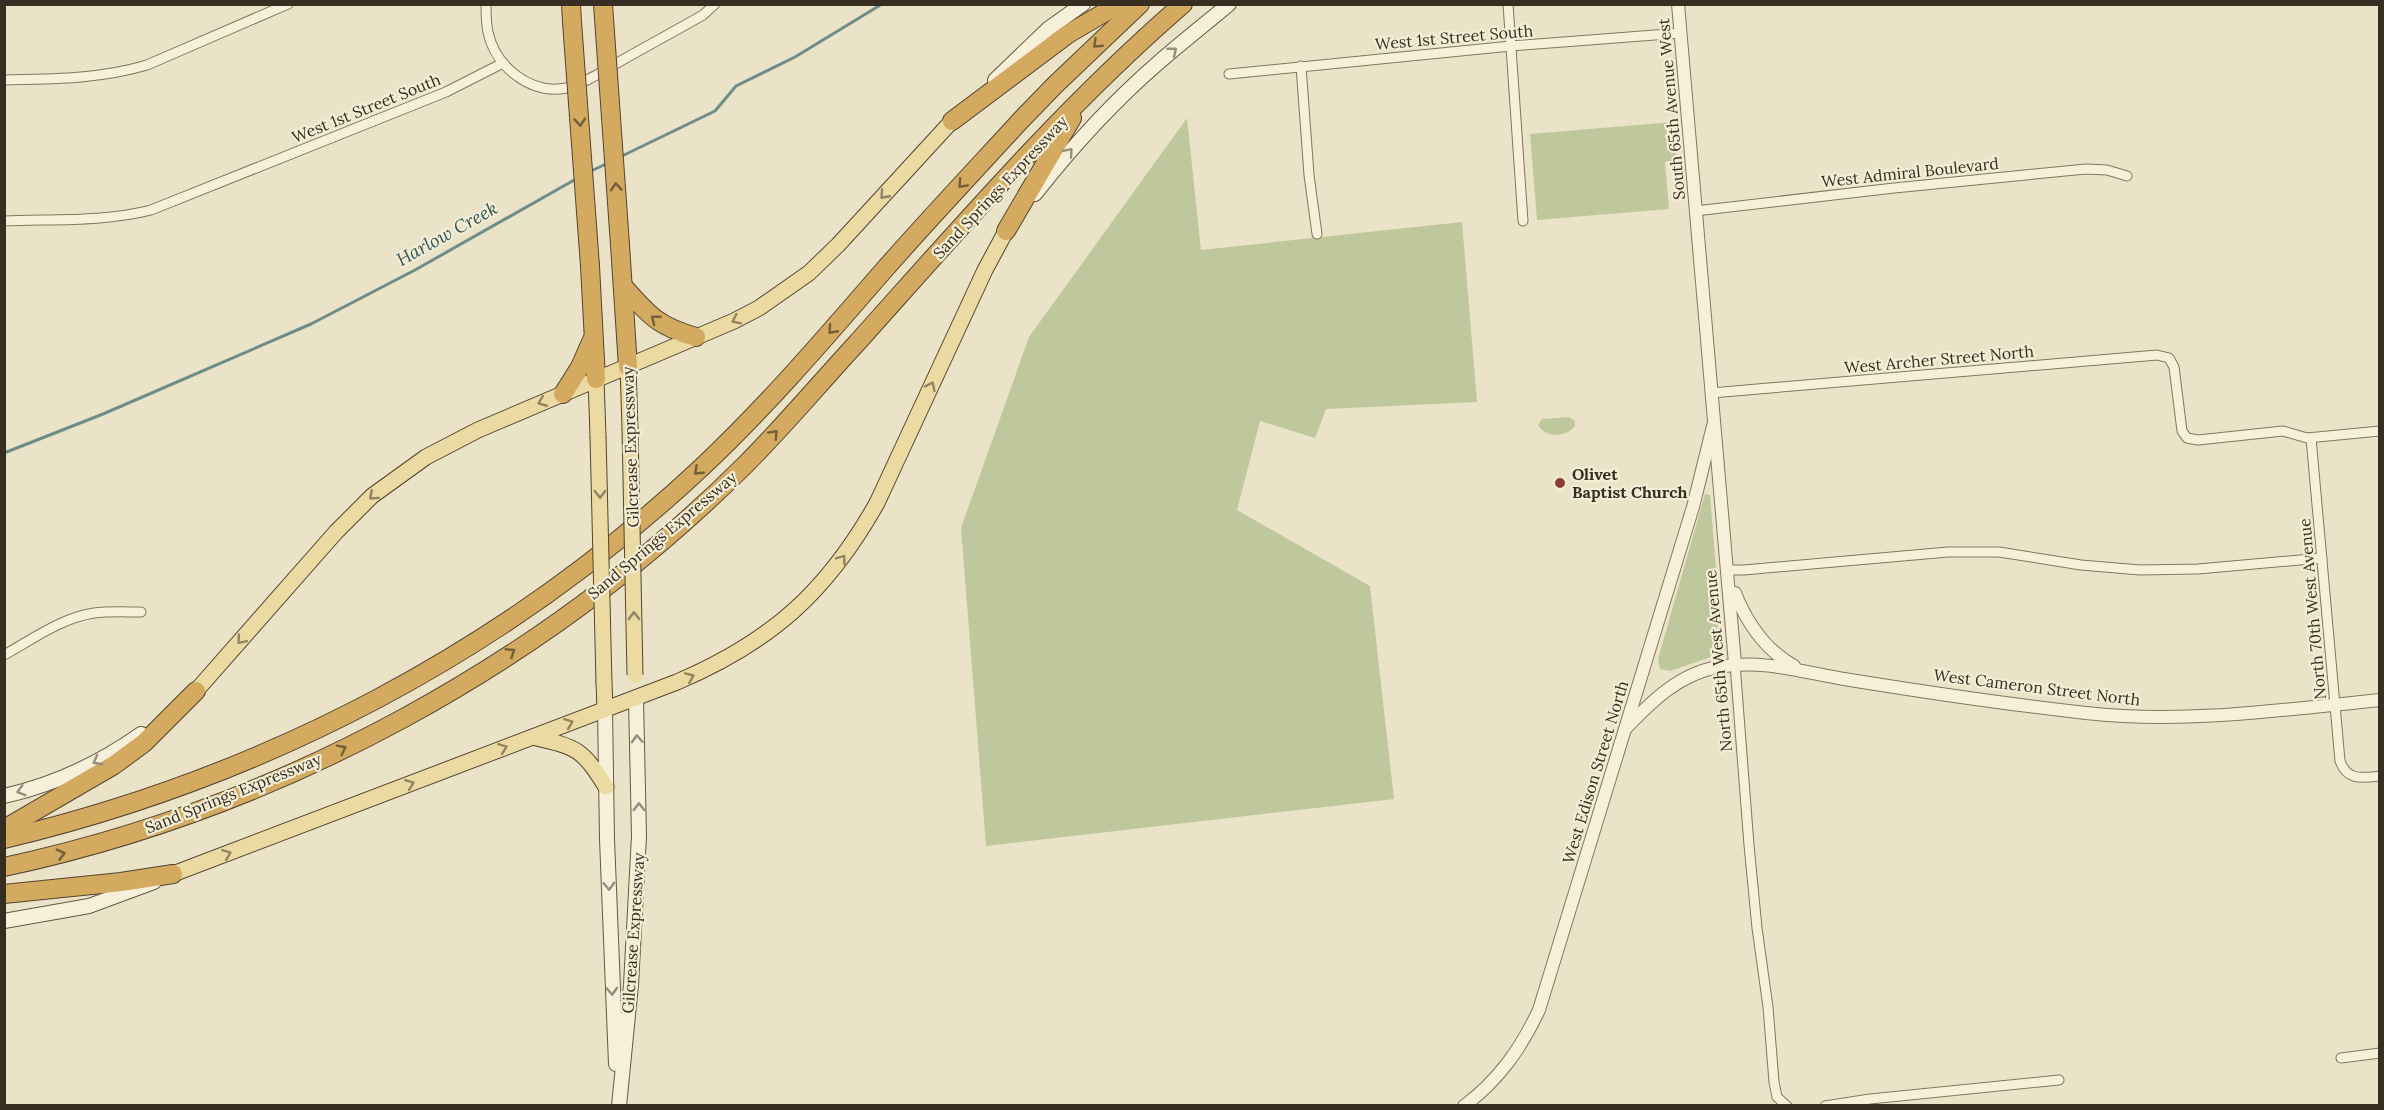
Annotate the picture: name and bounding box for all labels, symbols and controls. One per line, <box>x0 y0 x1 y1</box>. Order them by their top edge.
street label: South 65th Avenue West <box>1653 17 1689 201</box>
street label: West 1st Street South <box>1374 20 1534 54</box>
one-way arrow <box>1093 37 1104 48</box>
one-way arrow <box>1166 47 1177 58</box>
street label: West 1st Street South <box>289 69 444 147</box>
street label: Sand Springs Expressway <box>928 111 1072 263</box>
one-way arrow <box>573 118 586 127</box>
one-way arrow <box>1062 148 1073 159</box>
street label: West Admiral Boulevard <box>1820 153 2000 191</box>
one-way arrow <box>958 178 969 188</box>
one-way arrow <box>610 183 623 192</box>
one-way arrow <box>880 188 891 199</box>
water label: Harlow Creek <box>392 196 501 271</box>
one-way arrow <box>732 312 743 324</box>
one-way arrow <box>650 315 661 326</box>
one-way arrow <box>828 323 839 334</box>
street label: West Archer Street North <box>1843 341 2035 377</box>
street label: Gilcrease Expressway <box>617 366 643 528</box>
one-way arrow <box>924 381 936 392</box>
one-way arrow <box>537 395 548 407</box>
one-way arrow <box>767 431 778 441</box>
one-way arrow <box>694 464 704 475</box>
place label: Olivet Baptist Church <box>1572 464 1688 502</box>
street label: Sand Springs Expressway <box>583 466 741 603</box>
marker: Olivet Baptist Church <box>1553 476 1567 490</box>
one-way arrow <box>369 489 379 500</box>
one-way arrow <box>594 490 606 499</box>
street label: North 70th West Avenue <box>2294 517 2330 700</box>
one-way arrow <box>835 554 846 565</box>
street label: North 65th West Avenue <box>1700 569 1736 753</box>
one-way arrow <box>627 612 640 621</box>
one-way arrow <box>237 633 248 644</box>
one-way arrow <box>504 648 515 659</box>
street label: West Cameron Street North <box>1933 664 2142 710</box>
one-way arrow <box>684 672 695 684</box>
street label: West Edison Street North <box>1558 678 1632 866</box>
one-way arrow <box>562 718 573 730</box>
one-way arrow <box>631 734 644 743</box>
one-way arrow <box>497 743 508 755</box>
one-way arrow <box>335 744 346 756</box>
street label: Sand Springs Expressway <box>142 748 325 838</box>
one-way arrow <box>93 754 103 765</box>
one-way arrow <box>404 779 415 791</box>
one-way arrow <box>16 784 26 797</box>
one-way arrow <box>633 802 645 811</box>
one-way arrow <box>222 848 232 861</box>
one-way arrow <box>56 849 66 861</box>
street label: Gilcrease Expressway <box>617 851 649 1014</box>
one-way arrow <box>602 881 615 890</box>
one-way arrow <box>606 986 619 995</box>

